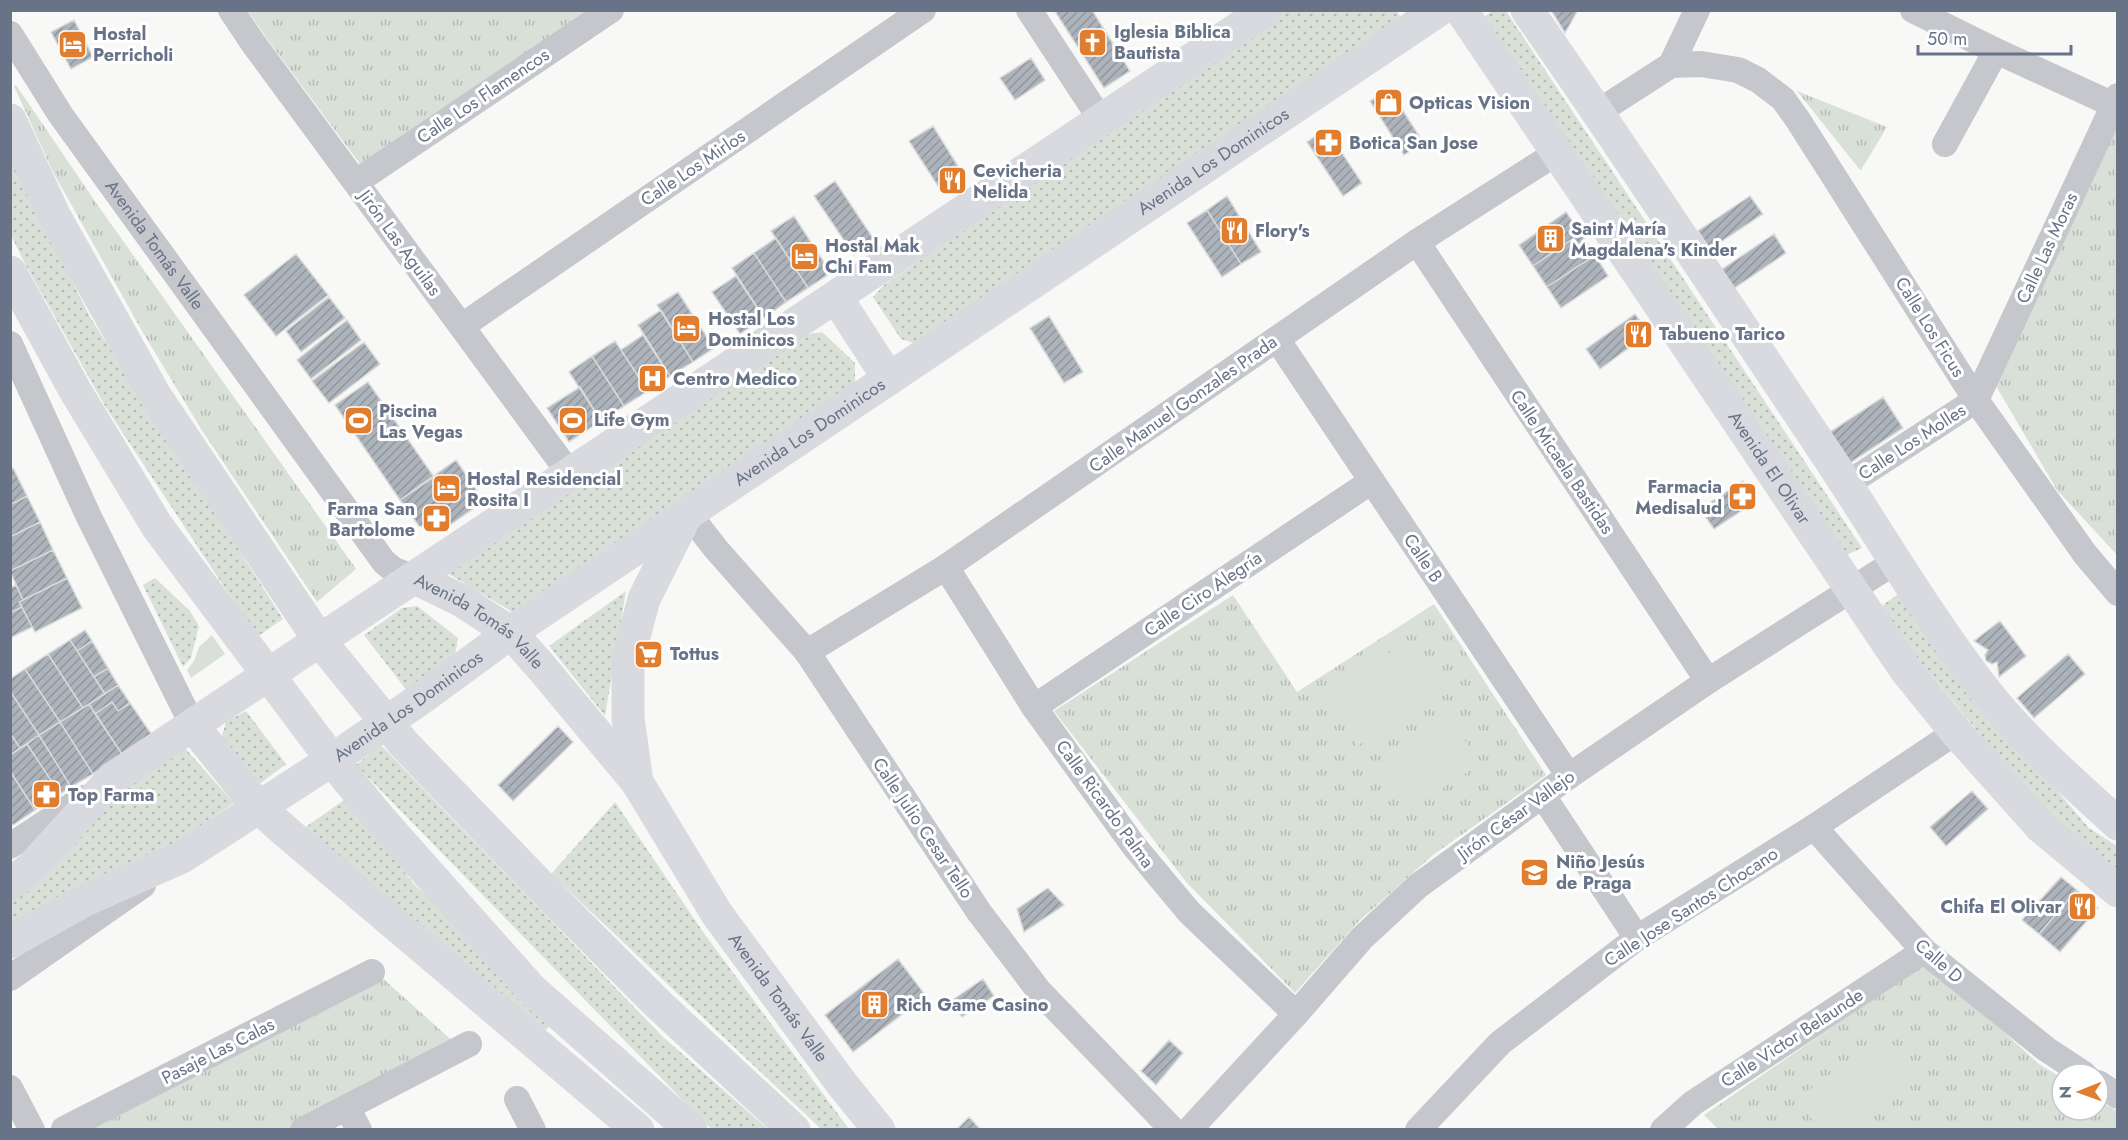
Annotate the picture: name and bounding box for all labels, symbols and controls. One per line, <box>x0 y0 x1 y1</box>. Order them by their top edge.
scale bar <box>1918 18 2071 56</box>
place label: Iglesia Biblica Bautista <box>1114 19 1231 66</box>
place label: Hostal Perricholi <box>93 21 173 68</box>
church icon: Iglesia Biblica Bautista <box>1077 26 1109 58</box>
text: 50 m <box>1927 26 1967 52</box>
hotel icon: Hostal Perricholi <box>56 28 88 60</box>
street label: Calle Los Flamencos <box>412 42 554 150</box>
shop icon: Opticas Vision <box>1372 87 1404 119</box>
place label: Opticas Vision <box>1409 90 1530 116</box>
street label: Avenida Los Dominicos <box>1132 101 1294 222</box>
street label: Calle Los Mirlos <box>635 123 751 213</box>
pharmacy icon: Botica San Jose <box>1312 127 1344 159</box>
place label: Botica San Jose <box>1349 130 1478 156</box>
place label: Cevicheria Nelida <box>973 158 1062 205</box>
restaurant icon: Cevicheria Nelida <box>936 165 968 197</box>
street label: Avenida Tomás Valle <box>99 175 211 315</box>
street label: Jirón Las Aguilas <box>351 183 447 301</box>
street label: Calle Las Moras <box>2010 188 2084 308</box>
restaurant icon: Flory's <box>1218 215 1250 247</box>
place label: Saint María Magdalena's Kinder <box>1571 216 1738 263</box>
place label: Flory's <box>1255 218 1310 244</box>
building icon: Saint María Magdalena's Kinder <box>1534 223 1566 255</box>
place label: Hostal Mak Chi Fam <box>825 233 920 280</box>
hotel icon: Hostal Mak Chi Fam <box>788 240 820 272</box>
street label: Calle Los Ficus <box>1889 272 1971 382</box>
place label: Hostal Los Dominicos <box>708 306 795 353</box>
hotel icon: Hostal Los Dominicos <box>671 313 703 345</box>
restaurant icon: Tabueno Tarico <box>1622 318 1654 350</box>
place label: Tabueno Tarico <box>1659 321 1785 347</box>
street label: Calle Manuel Gonzales Prada <box>1084 329 1282 479</box>
hospital icon: Centro Medico <box>636 363 668 395</box>
place label: Centro Medico <box>673 366 797 392</box>
street label: Avenida Los Dominicos <box>728 372 890 492</box>
street label: Calle Micaela Bastidas <box>1504 385 1620 539</box>
street label: Calle Los Molles <box>1853 397 1971 487</box>
place label: Piscina Las Vegas <box>379 398 463 445</box>
sports icon: Life Gym <box>557 404 589 436</box>
sports icon: Piscina Las Vegas <box>342 405 374 437</box>
street label: Avenida El Olivar <box>1722 406 1817 530</box>
place label: Life Gym <box>594 407 669 433</box>
place label: Hostal Residencial Rosita I <box>467 466 621 513</box>
hotel icon: Hostal Residencial Rosita I <box>430 473 462 505</box>
place label: Farmacia Medisalud <box>1635 474 1722 521</box>
pharmacy icon: Farmacia Medisalud <box>1727 481 1759 513</box>
place label: Farma San Bartolome <box>327 496 415 543</box>
pharmacy icon: Farma San Bartolome <box>420 503 452 535</box>
street label: Calle B <box>1397 528 1449 588</box>
street label: Calle Ciro Alegría <box>1139 545 1267 643</box>
street label: Avenida Tomás Valle <box>410 567 550 675</box>
supermarket icon: Tottus <box>633 638 665 670</box>
place label: Tottus <box>670 641 719 667</box>
street label: Avenida Los Dominicos <box>328 644 488 768</box>
street label: Calle Ricardo Palma <box>1050 735 1160 873</box>
street label: Calle Julio Cesar Tello <box>866 752 980 904</box>
street label: Jirón César Vallejo <box>1450 763 1580 868</box>
pharmacy icon: Top Farma <box>31 779 63 811</box>
place label: Top Farma <box>68 782 154 808</box>
street label: Calle Jose Santos Chocano <box>1599 841 1783 973</box>
place label: Niño Jesús de Praga <box>1556 849 1645 896</box>
school or university icon: Niño Jesús de Praga <box>1519 856 1551 888</box>
restaurant icon: Chifa El Olivar <box>2067 891 2099 923</box>
place label: Chifa El Olivar <box>1941 894 2063 920</box>
street label: Avenida Tomás Valle <box>722 928 835 1067</box>
street label: Calle D <box>1909 933 1969 989</box>
street label: Calle Victor Belaunde <box>1716 982 1868 1094</box>
building icon: Rich Game Casino <box>859 989 891 1021</box>
place label: Rich Game Casino <box>896 992 1049 1018</box>
street label: Pasaje Las Calas <box>157 1011 279 1091</box>
north arrow <box>2050 1062 2110 1122</box>
text: N <box>2054 1086 2077 1099</box>

